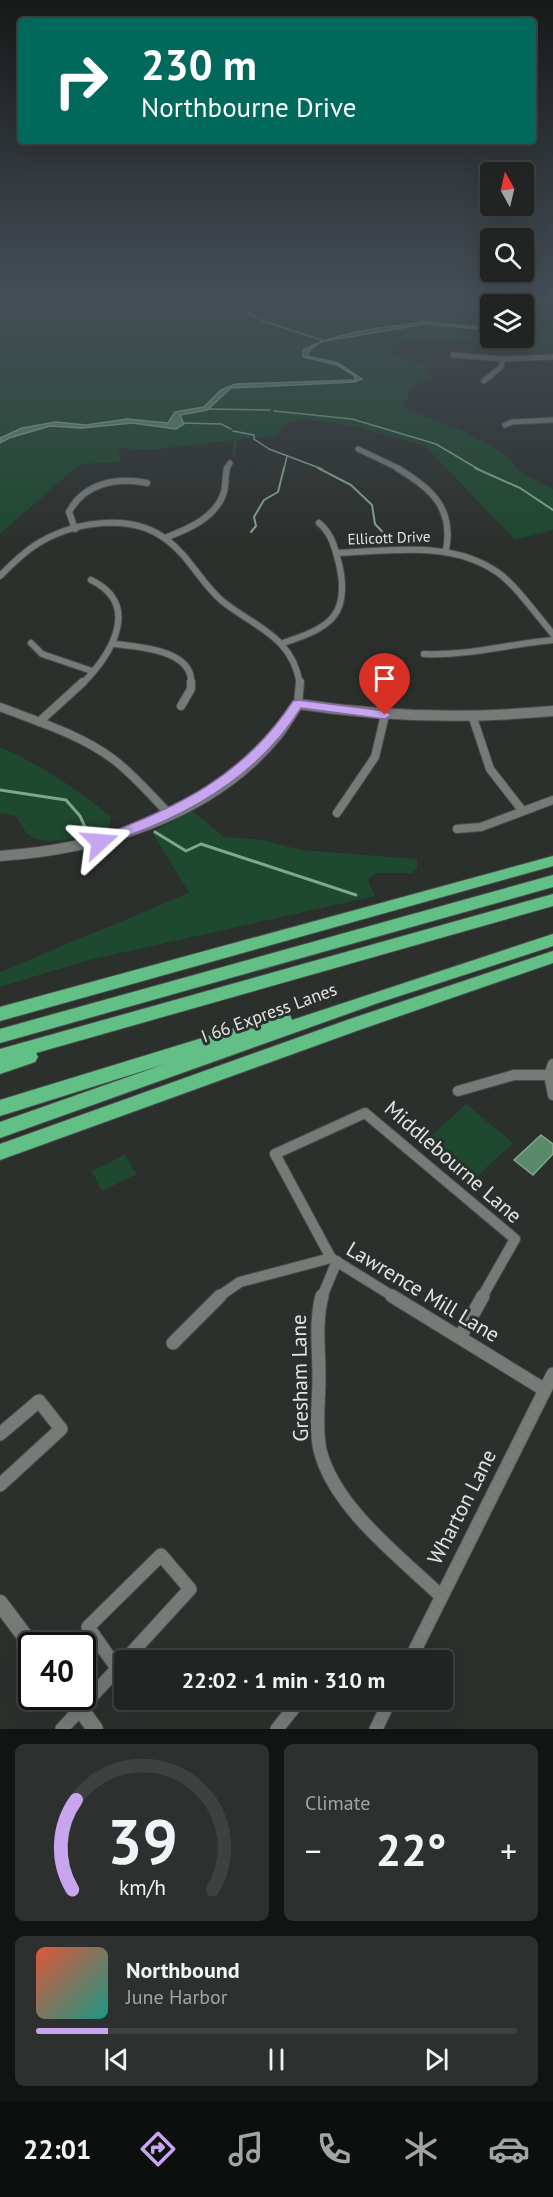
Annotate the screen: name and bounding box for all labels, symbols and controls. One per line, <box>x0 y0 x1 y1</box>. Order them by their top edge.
text: 230 m <box>141 37 257 92</box>
icon: right <box>42 42 120 120</box>
text: Northbourne Drive <box>141 90 357 124</box>
north arrow <box>480 162 534 216</box>
map controls <box>480 162 534 348</box>
button: search <box>480 228 534 282</box>
button: layers <box>480 294 534 348</box>
street label: Ellicott Drive <box>347 527 431 548</box>
pin <box>359 653 410 715</box>
icon: arrive <box>368 662 401 695</box>
position arrow <box>68 810 132 874</box>
street label: I 66 Express Lanes <box>198 977 340 1048</box>
street label: Middlebourne Lane <box>379 1095 528 1229</box>
street label: Lawrence Mill Lane <box>342 1235 505 1348</box>
street label: Gresham Lane <box>285 1314 314 1442</box>
street label: Wharton Lane <box>421 1445 502 1569</box>
speed limit sign: 40 <box>18 1632 96 1710</box>
text: 22:02 · 1 min · 310 m <box>182 1666 385 1694</box>
text: Climate <box>305 1790 371 1816</box>
text: 39 <box>107 1800 177 1881</box>
text: 22° <box>376 1820 446 1878</box>
text: − <box>305 1829 322 1872</box>
text: + <box>500 1829 517 1872</box>
text: km/h <box>118 1873 165 1901</box>
text: Northbound <box>126 1956 240 1984</box>
text: June Harbor <box>126 1984 228 2010</box>
icon: previous <box>100 2043 133 2076</box>
icon: pause <box>260 2043 293 2076</box>
icon: next <box>420 2043 453 2076</box>
icon: directions <box>137 2128 179 2170</box>
icon: music <box>225 2128 267 2170</box>
icon: phone <box>313 2128 355 2170</box>
icon: climate <box>400 2128 442 2170</box>
icon: car <box>488 2128 530 2170</box>
text: 22:01 <box>23 2132 91 2166</box>

